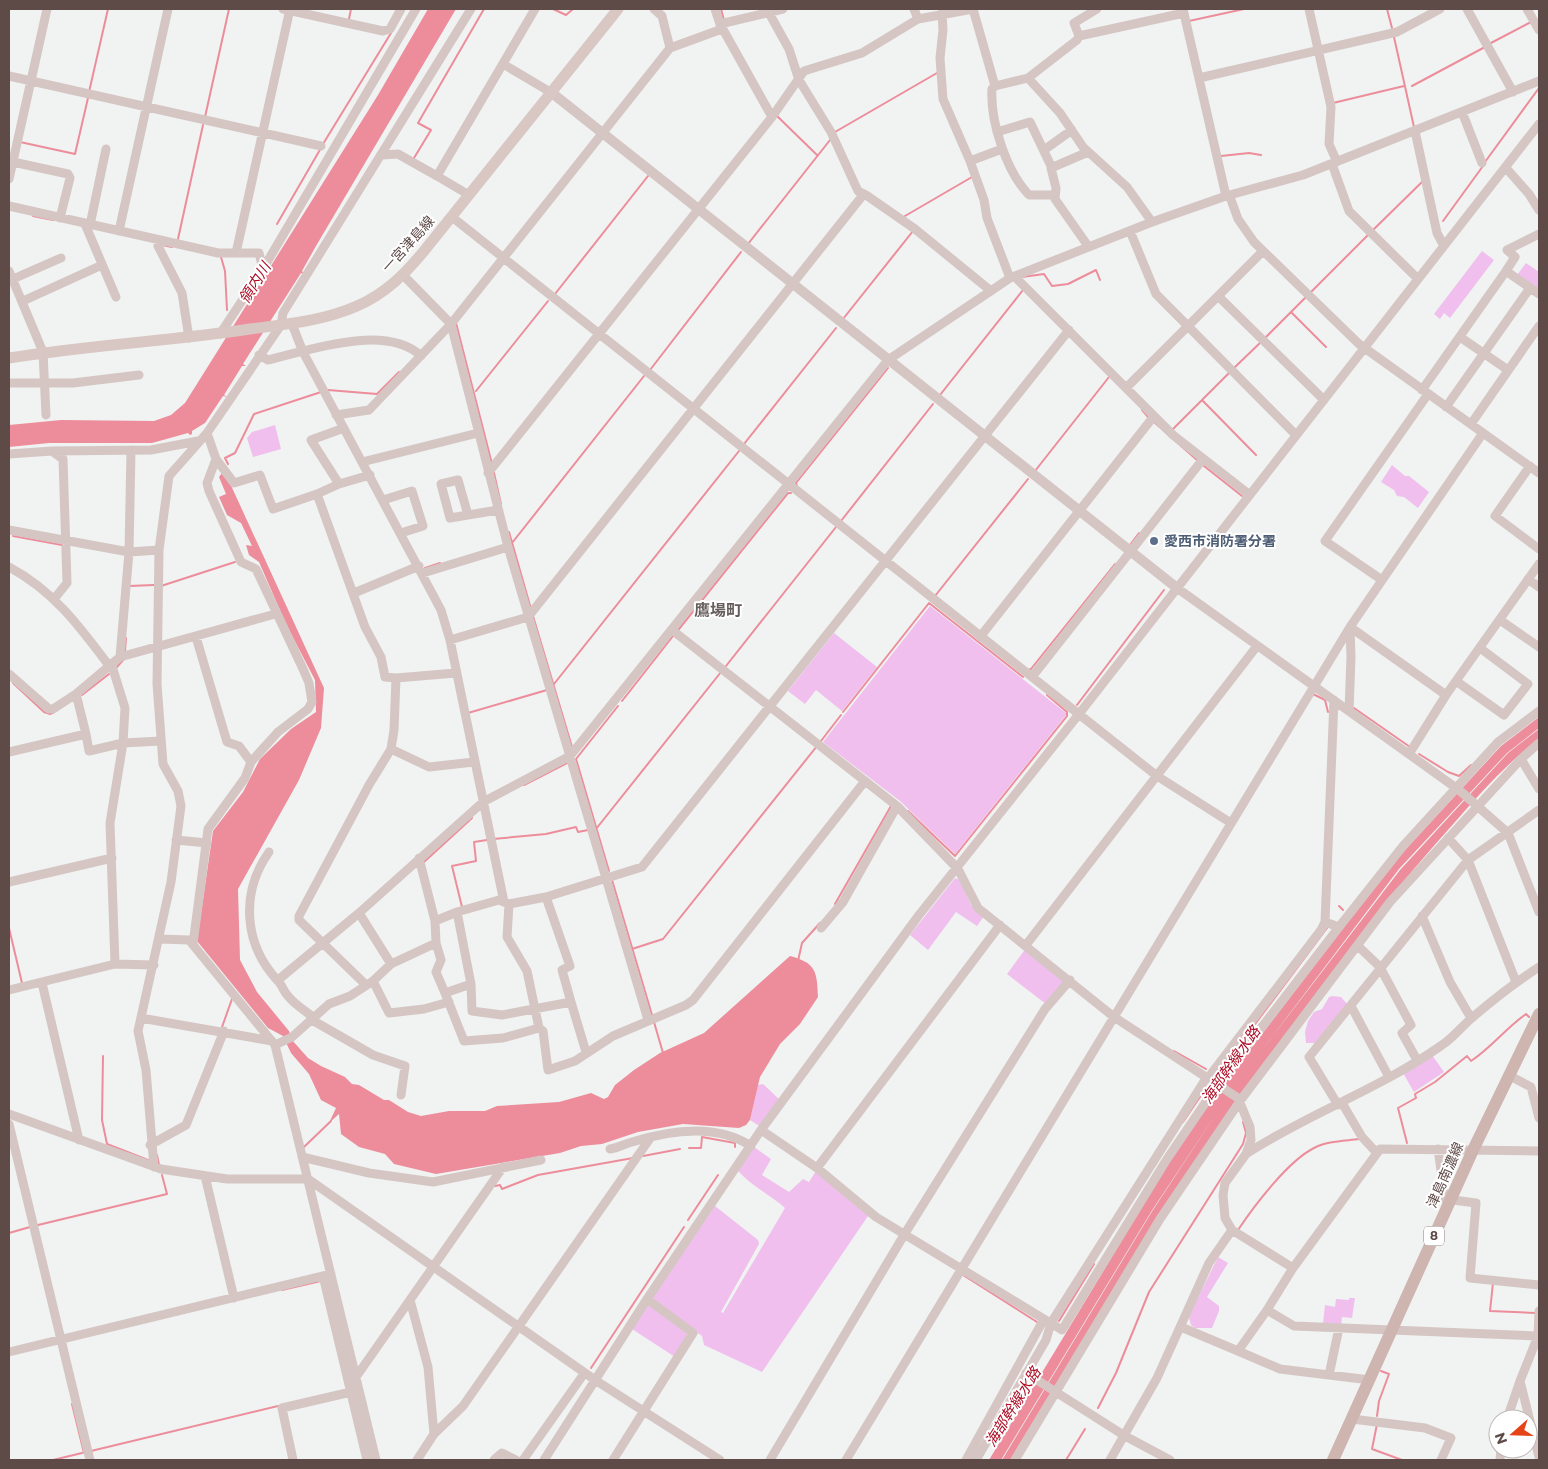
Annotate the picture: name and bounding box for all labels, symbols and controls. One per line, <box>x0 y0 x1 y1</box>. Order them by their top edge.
street label: 一宮津島線 <box>378 212 438 276</box>
water label: 領内川 <box>235 257 276 307</box>
place label: 愛西市消防署分署 <box>1164 532 1276 550</box>
marker: 愛西市消防署分署 <box>1148 535 1160 547</box>
district label: 鷹場町 <box>694 601 742 620</box>
water label: 海部幹線水路 <box>1197 1021 1265 1107</box>
street label: 津島南濃線 <box>1423 1139 1467 1211</box>
road number: 8 <box>1424 1226 1444 1246</box>
water label: 海部幹線水路 <box>981 1362 1046 1450</box>
north arrow <box>1488 1409 1538 1459</box>
text: N <box>1490 1430 1511 1447</box>

